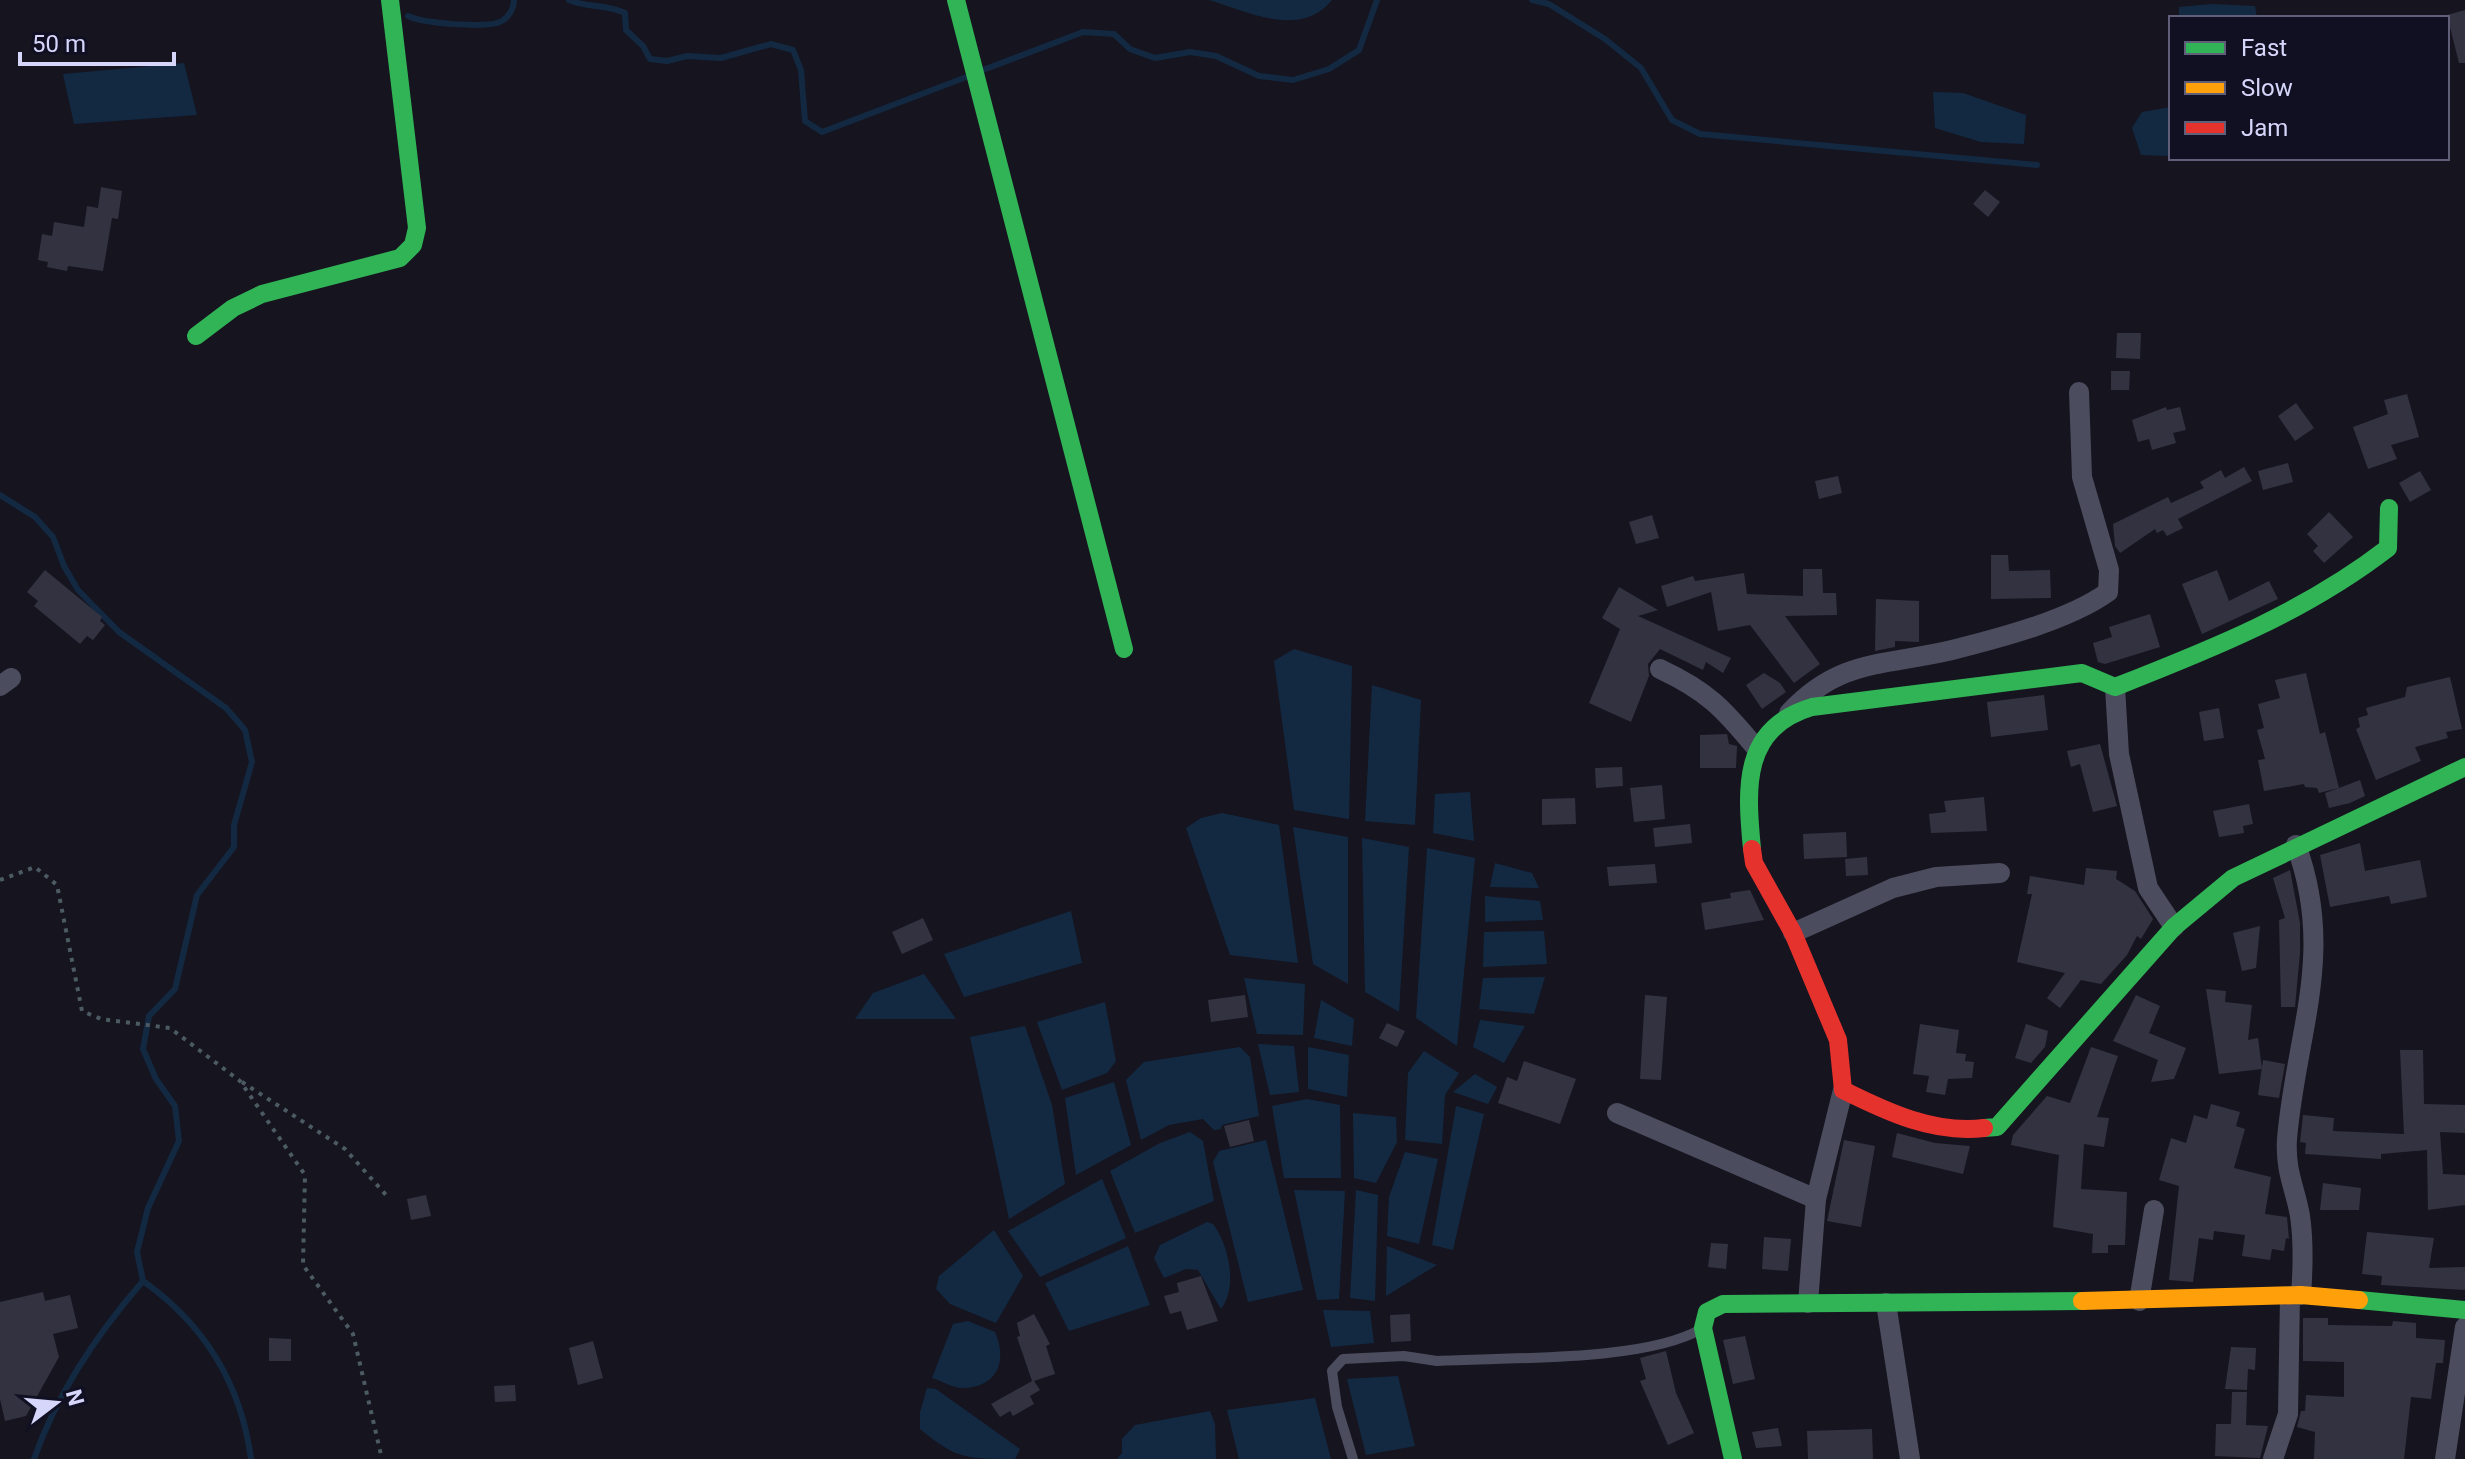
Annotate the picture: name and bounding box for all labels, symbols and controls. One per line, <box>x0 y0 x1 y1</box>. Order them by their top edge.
scale bar <box>20 16 174 66</box>
legend <box>2169 16 2449 160</box>
text: 50 m <box>32 30 86 58</box>
text: Fast <box>2241 34 2287 62</box>
text: Slow <box>2241 74 2293 102</box>
text: Jam <box>2241 114 2288 142</box>
north arrow <box>16 1363 96 1443</box>
text: N <box>61 1387 89 1409</box>

